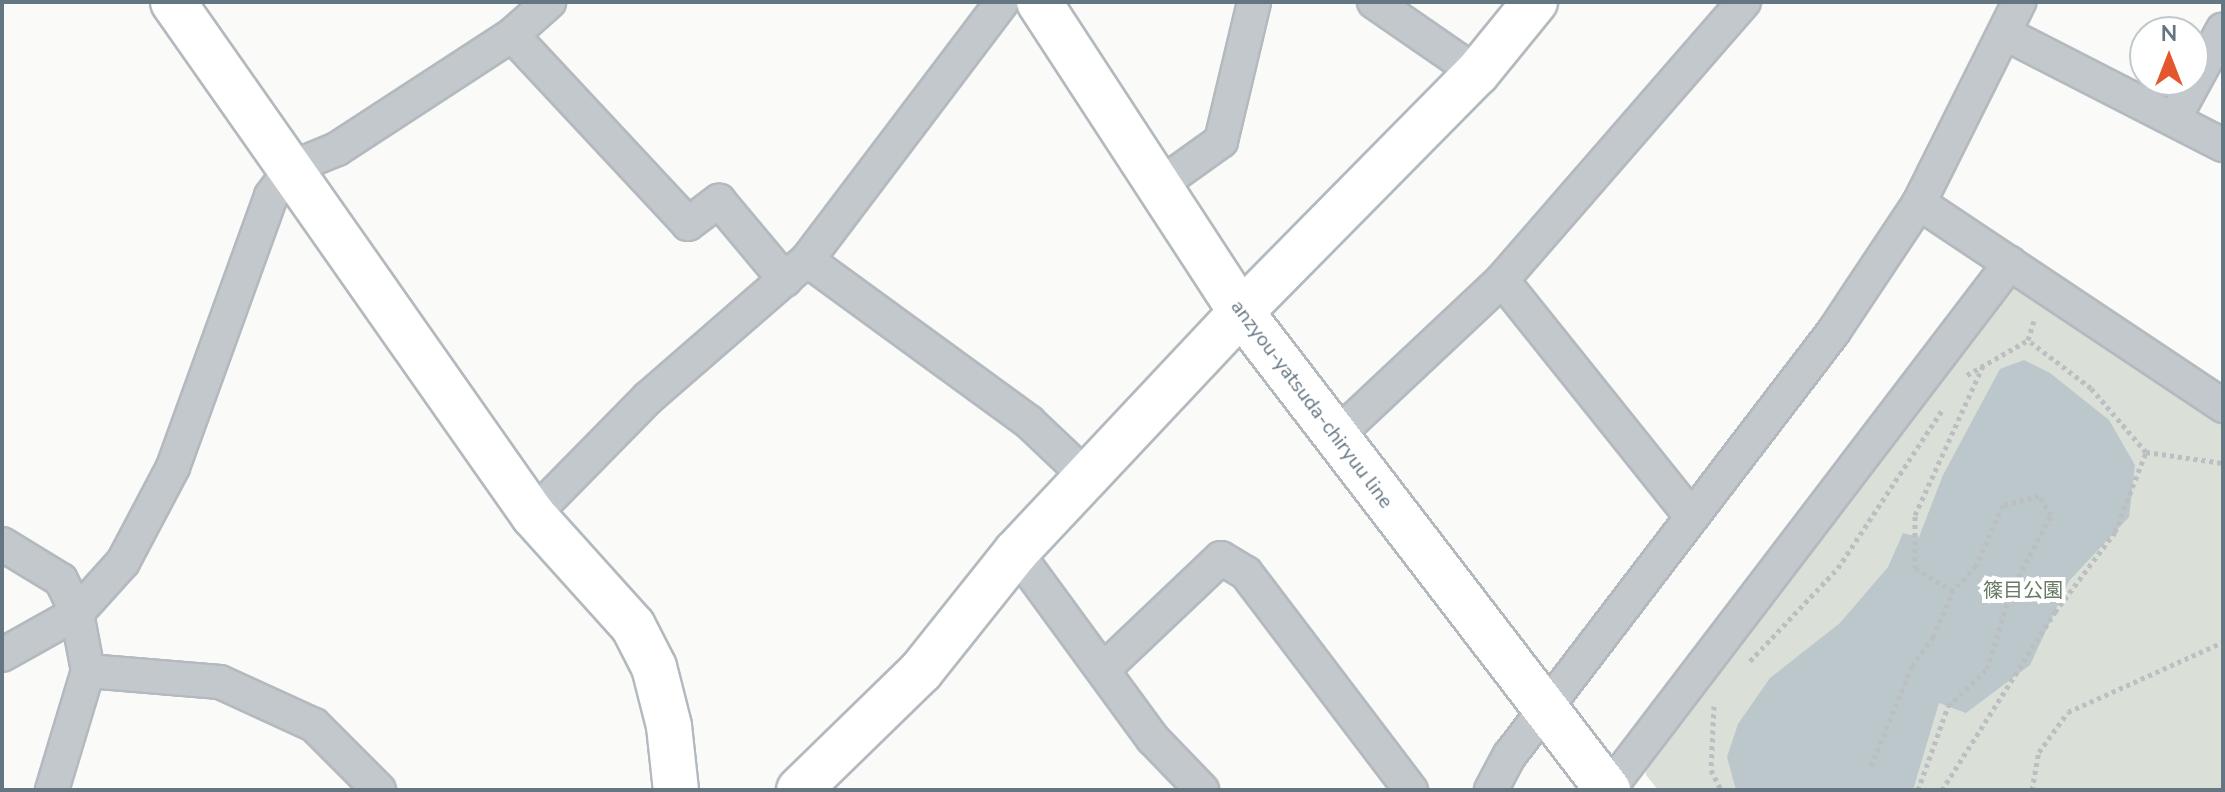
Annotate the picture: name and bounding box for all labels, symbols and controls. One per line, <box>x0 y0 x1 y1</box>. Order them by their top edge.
north arrow <box>2129 16 2209 96</box>
text: N <box>2161 19 2177 49</box>
street label: anzyou-yatsuda-chiryuu line <box>1226 295 1398 513</box>
park label: 篠目公園 <box>1983 578 2063 602</box>

